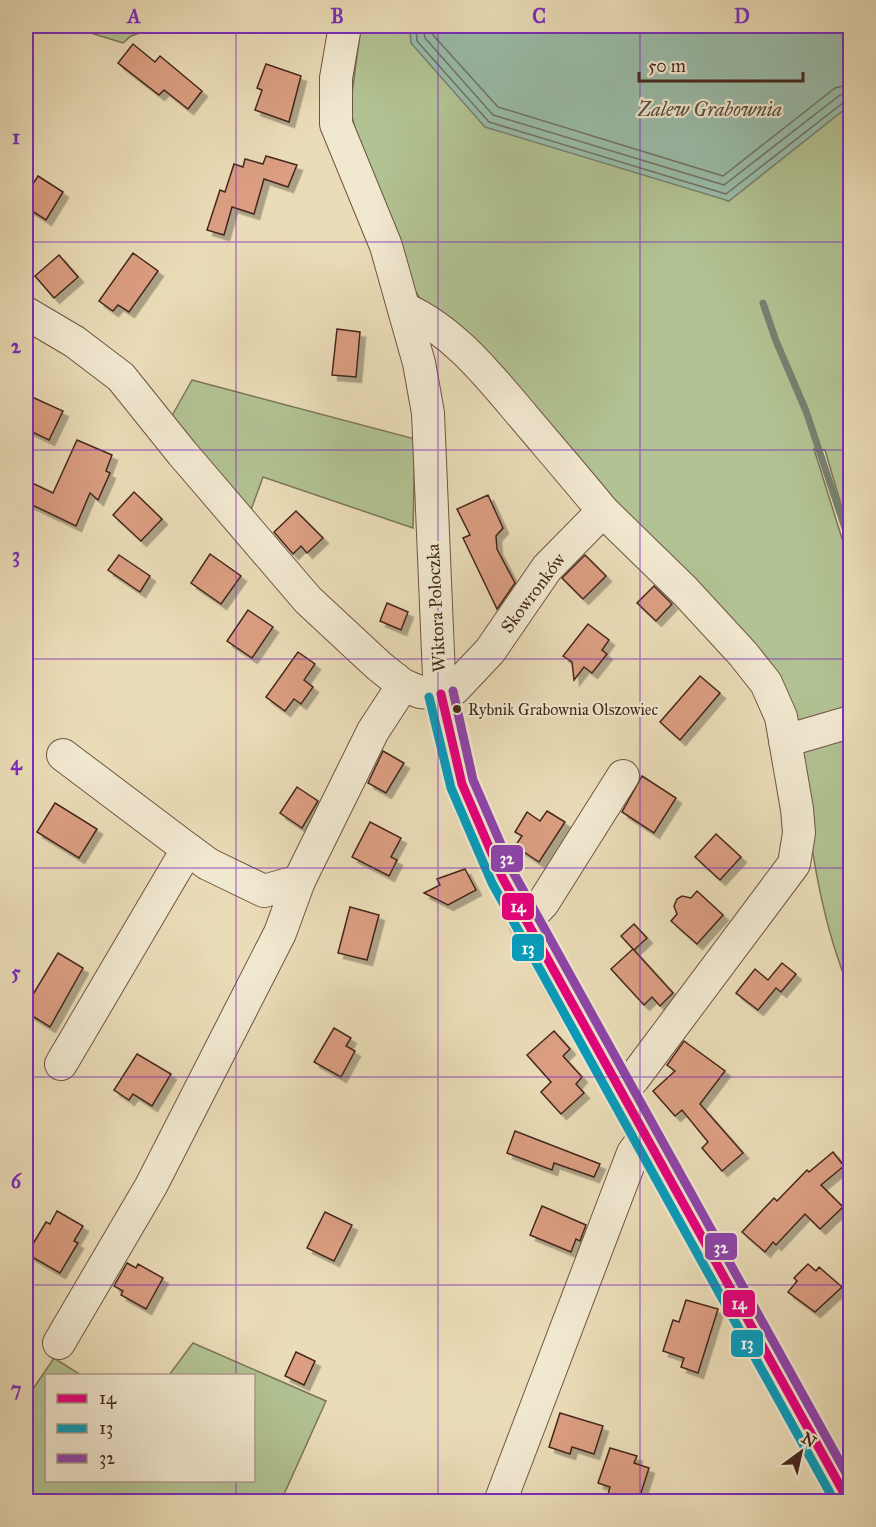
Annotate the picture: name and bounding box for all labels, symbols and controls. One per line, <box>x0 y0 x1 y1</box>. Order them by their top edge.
text: A <box>125 4 141 28</box>
text: B <box>330 4 344 28</box>
text: C <box>532 4 546 28</box>
text: D <box>734 4 750 28</box>
scale bar <box>639 45 802 83</box>
text: 50 m <box>648 55 686 77</box>
water label: Zalew Grabownia <box>637 97 782 121</box>
text: 1 <box>12 125 20 149</box>
text: 2 <box>11 334 22 358</box>
text: 3 <box>12 543 20 568</box>
street label: Wiktora Poloczka <box>422 543 450 673</box>
street label: Skowronków <box>496 549 570 637</box>
place label: Rybnik Grabownia Olszowiec <box>468 700 658 719</box>
marker: Rybnik Grabownia Olszowiec <box>451 703 463 715</box>
text: 4 <box>10 751 22 776</box>
line badge: 32 <box>490 844 524 873</box>
text: 32 <box>500 849 515 869</box>
line badge: 14 <box>501 892 535 921</box>
text: 14 <box>510 897 527 917</box>
line badge: 13 <box>511 933 545 962</box>
text: 13 <box>522 939 534 959</box>
text: 5 <box>11 960 21 984</box>
text: 6 <box>11 1169 23 1193</box>
line badge: 32 <box>704 1232 738 1261</box>
text: 32 <box>714 1238 729 1258</box>
line badge: 14 <box>722 1289 756 1318</box>
text: 14 <box>731 1294 748 1314</box>
line badge: 13 <box>730 1329 764 1358</box>
text: 13 <box>741 1334 753 1354</box>
legend <box>45 1374 255 1482</box>
text: 7 <box>11 1377 22 1401</box>
text: 14 <box>99 1387 117 1409</box>
text: 13 <box>99 1417 113 1439</box>
north arrow <box>771 1422 831 1482</box>
text: N <box>798 1428 820 1452</box>
text: 32 <box>99 1447 115 1469</box>

